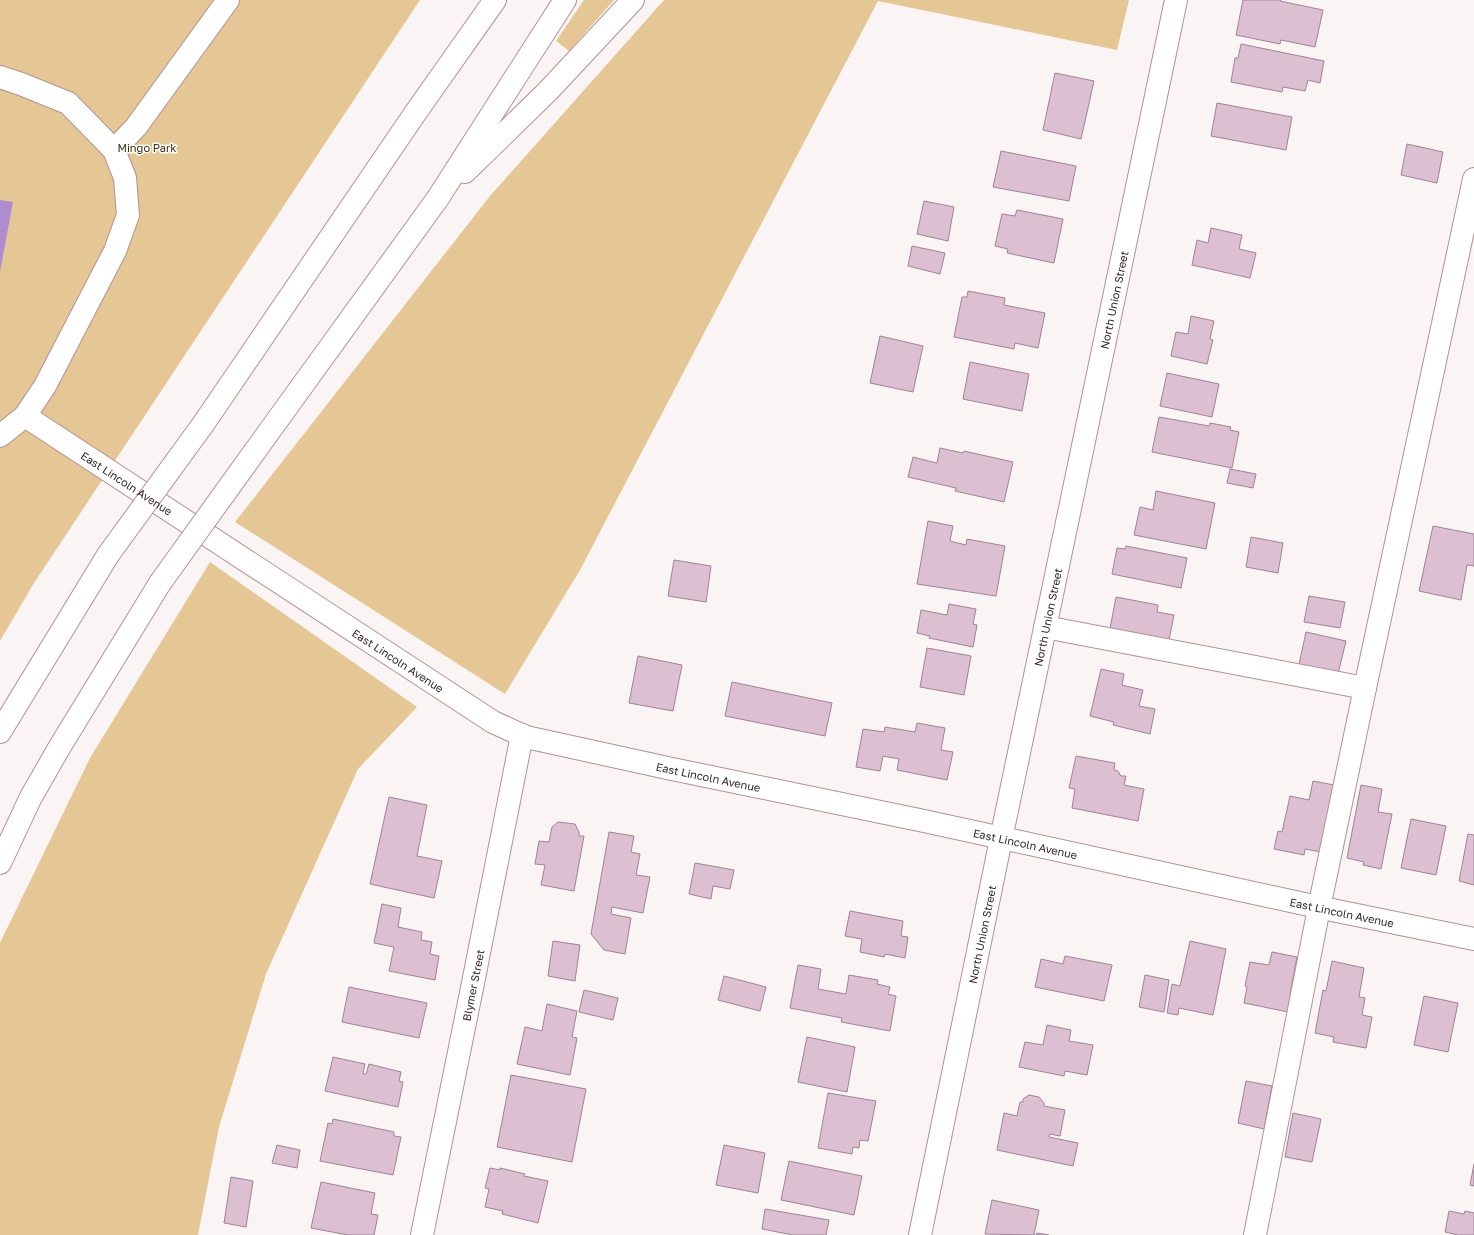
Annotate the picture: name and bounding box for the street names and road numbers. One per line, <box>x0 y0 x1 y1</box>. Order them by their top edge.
street label: North Union Street <box>1097 250 1130 350</box>
street label: East Lincoln Avenue <box>79 448 175 517</box>
street label: North Union Street <box>1031 567 1064 667</box>
street label: East Lincoln Avenue <box>350 626 446 695</box>
street label: East Lincoln Avenue <box>655 759 762 794</box>
street label: East Lincoln Avenue <box>972 825 1079 861</box>
street label: North Union Street <box>965 884 998 984</box>
street label: East Lincoln Avenue <box>1289 894 1395 929</box>
street label: Blymer Street <box>459 948 486 1022</box>

